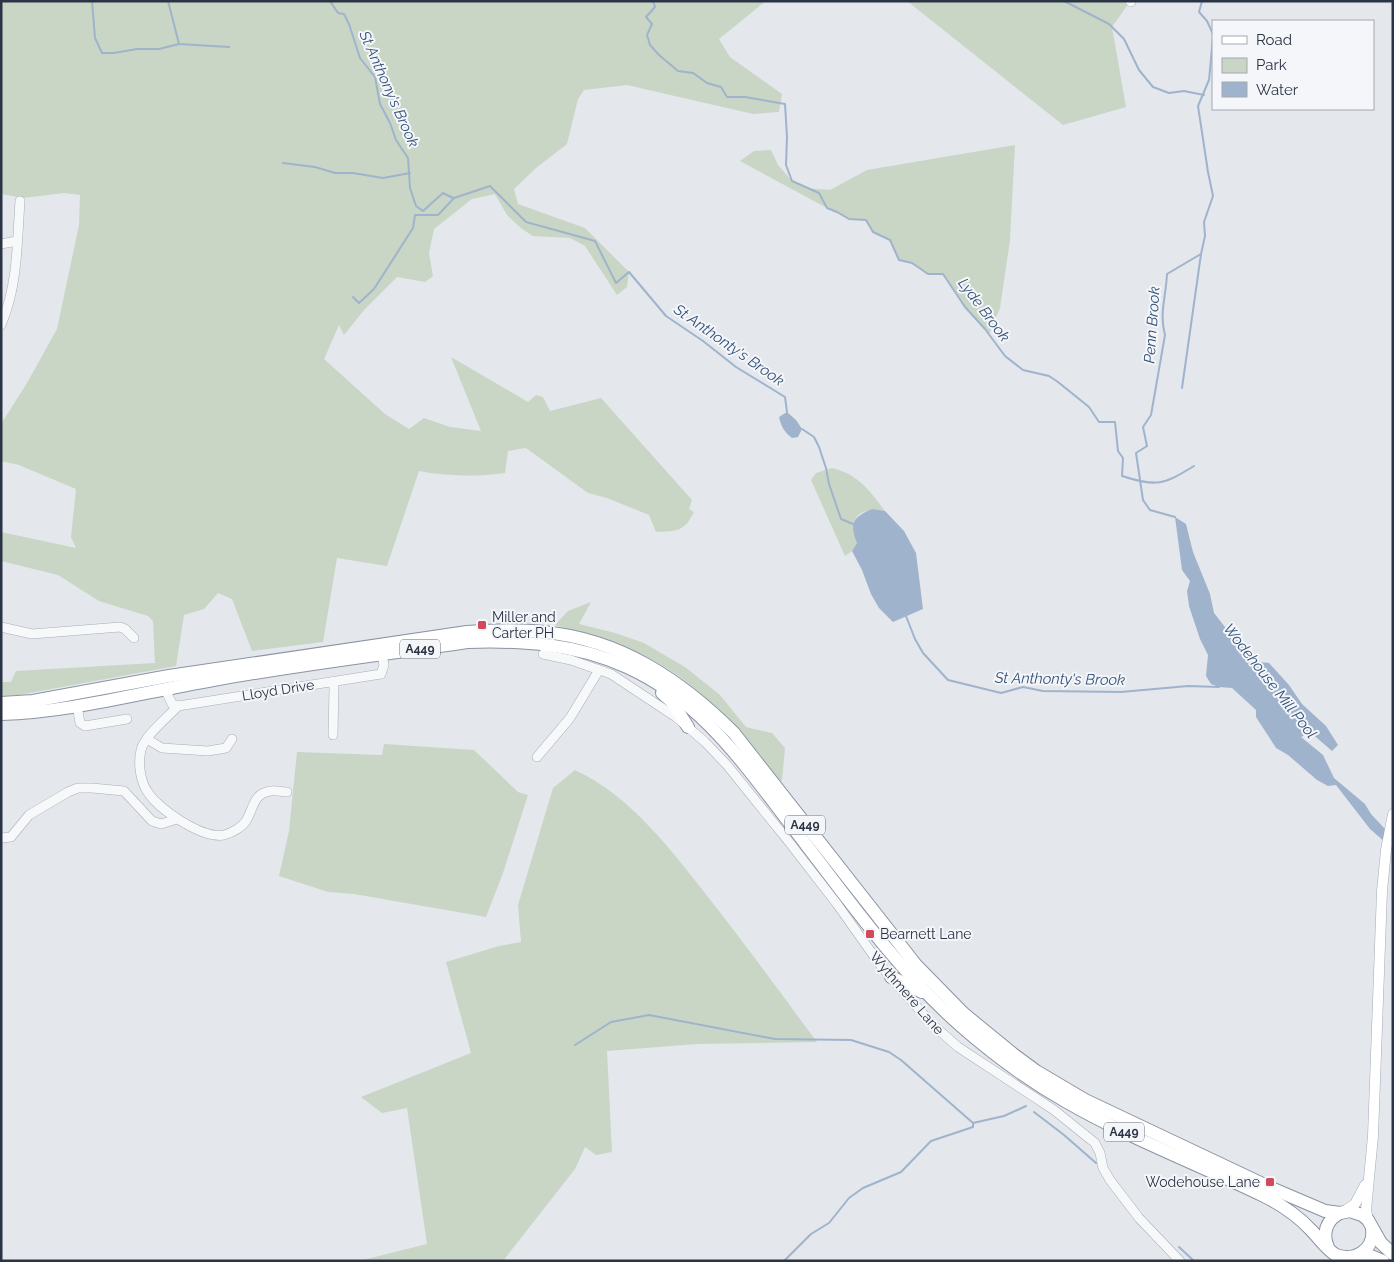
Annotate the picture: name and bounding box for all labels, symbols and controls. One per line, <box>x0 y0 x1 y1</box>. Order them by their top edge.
legend <box>1212 20 1374 110</box>
water label: St Anthony's Brook <box>355 27 423 150</box>
text: Road <box>1256 31 1292 49</box>
text: Park <box>1256 56 1287 74</box>
text: Water <box>1256 81 1299 99</box>
water label: Lyde Brook <box>954 275 1014 345</box>
water label: Penn Brook <box>1140 286 1164 364</box>
water label: St Anthonty's Brook <box>670 300 788 390</box>
place label: Miller and Carter PH <box>492 609 556 641</box>
marker: Miller and Carter PH <box>476 619 488 631</box>
water label: Wodehouse Mill Pool <box>1219 620 1321 742</box>
road number: A449 <box>400 640 440 659</box>
water label: St Anthonty's Brook <box>994 669 1125 689</box>
street label: Lloyd Drive <box>241 676 315 704</box>
road number: A449 <box>785 816 825 834</box>
place label: Bearnett Lane <box>880 926 972 942</box>
marker: Bearnett Lane <box>864 928 876 940</box>
street label: Wythmere Lane <box>867 948 947 1038</box>
road number: A449 <box>1104 1122 1144 1142</box>
place label: Wodehouse Lane <box>1146 1174 1260 1190</box>
marker: Wodehouse Lane <box>1264 1176 1276 1188</box>

